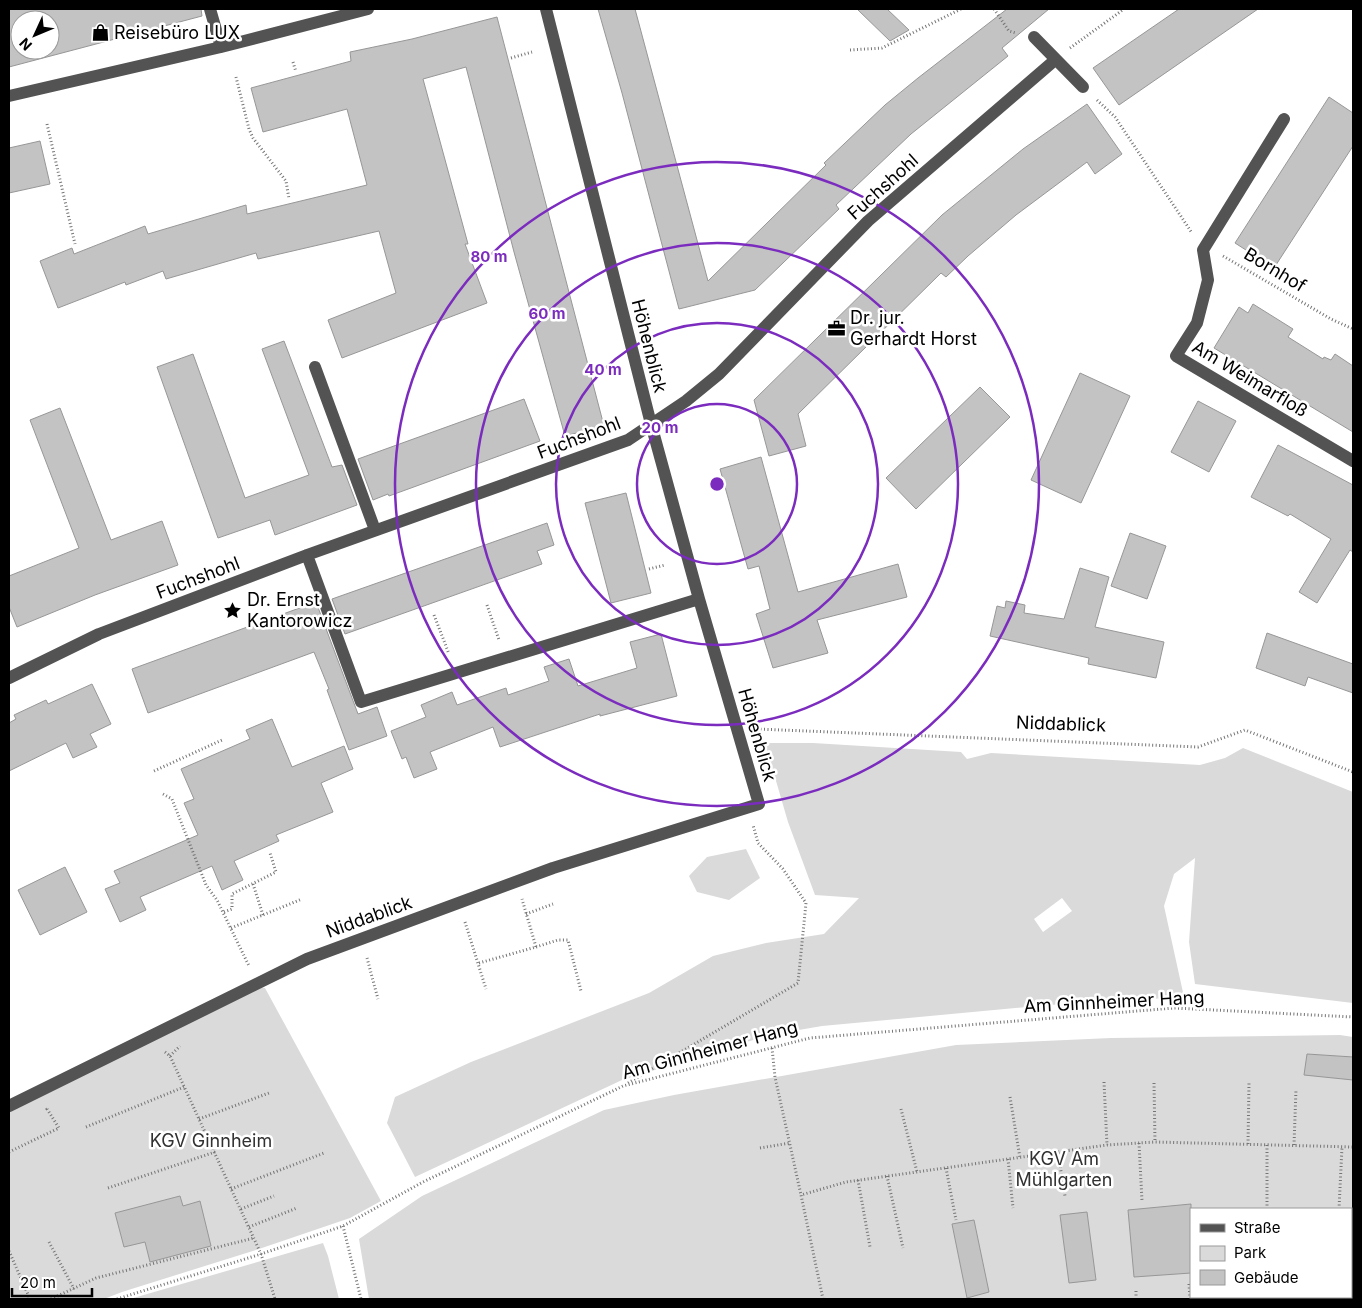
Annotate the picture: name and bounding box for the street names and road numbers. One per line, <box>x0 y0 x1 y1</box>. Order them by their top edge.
street label: Fuchshohl <box>843 150 922 224</box>
street label: Bornhof <box>1241 243 1310 296</box>
street label: Höhenblick <box>628 297 671 395</box>
street label: Am Weimarfloß <box>1189 336 1312 421</box>
street label: Fuchshohl <box>534 412 623 463</box>
street label: Fuchshohl <box>153 552 242 603</box>
street label: Höhenblick <box>734 686 781 784</box>
street label: Niddablick <box>1016 711 1106 736</box>
street label: Niddablick <box>323 891 415 942</box>
street label: Am Ginnheimer Hang <box>1023 986 1205 1017</box>
street label: Am Ginnheimer Hang <box>620 1016 800 1083</box>

